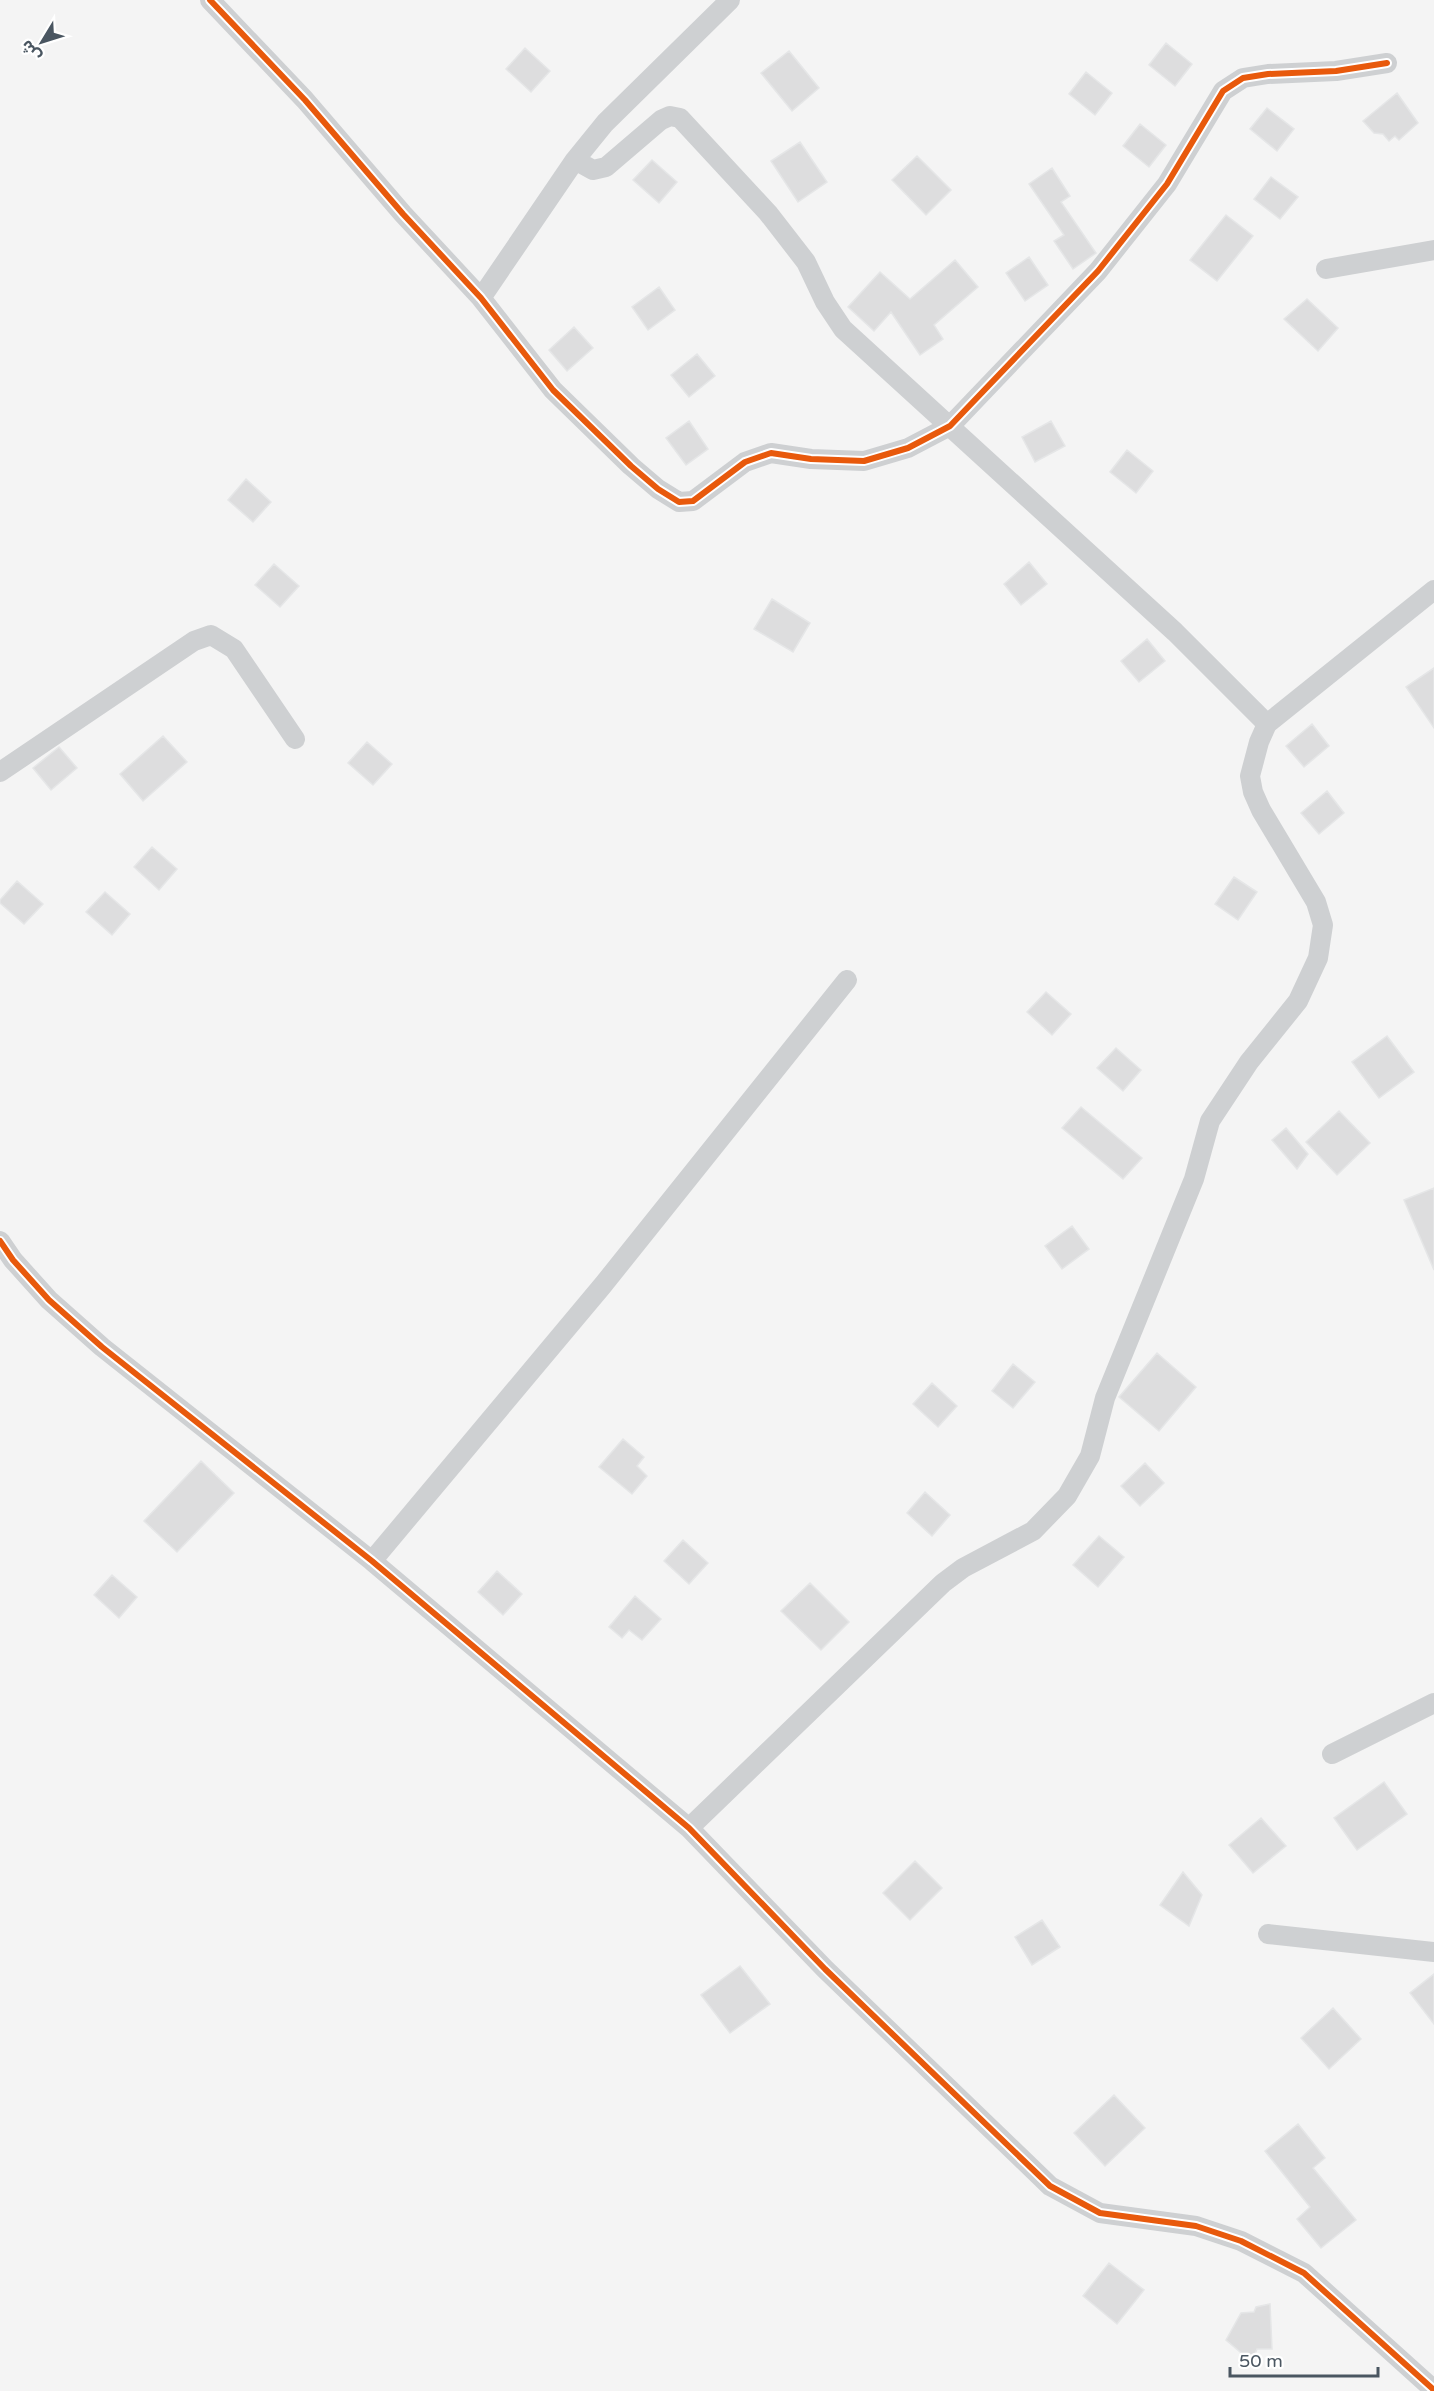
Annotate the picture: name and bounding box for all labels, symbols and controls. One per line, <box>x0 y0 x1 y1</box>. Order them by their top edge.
north arrow <box>12 12 72 72</box>
text: ش <box>16 36 46 65</box>
scale bar <box>1230 2340 1378 2378</box>
text: 50 m <box>1239 2350 1283 2372</box>

